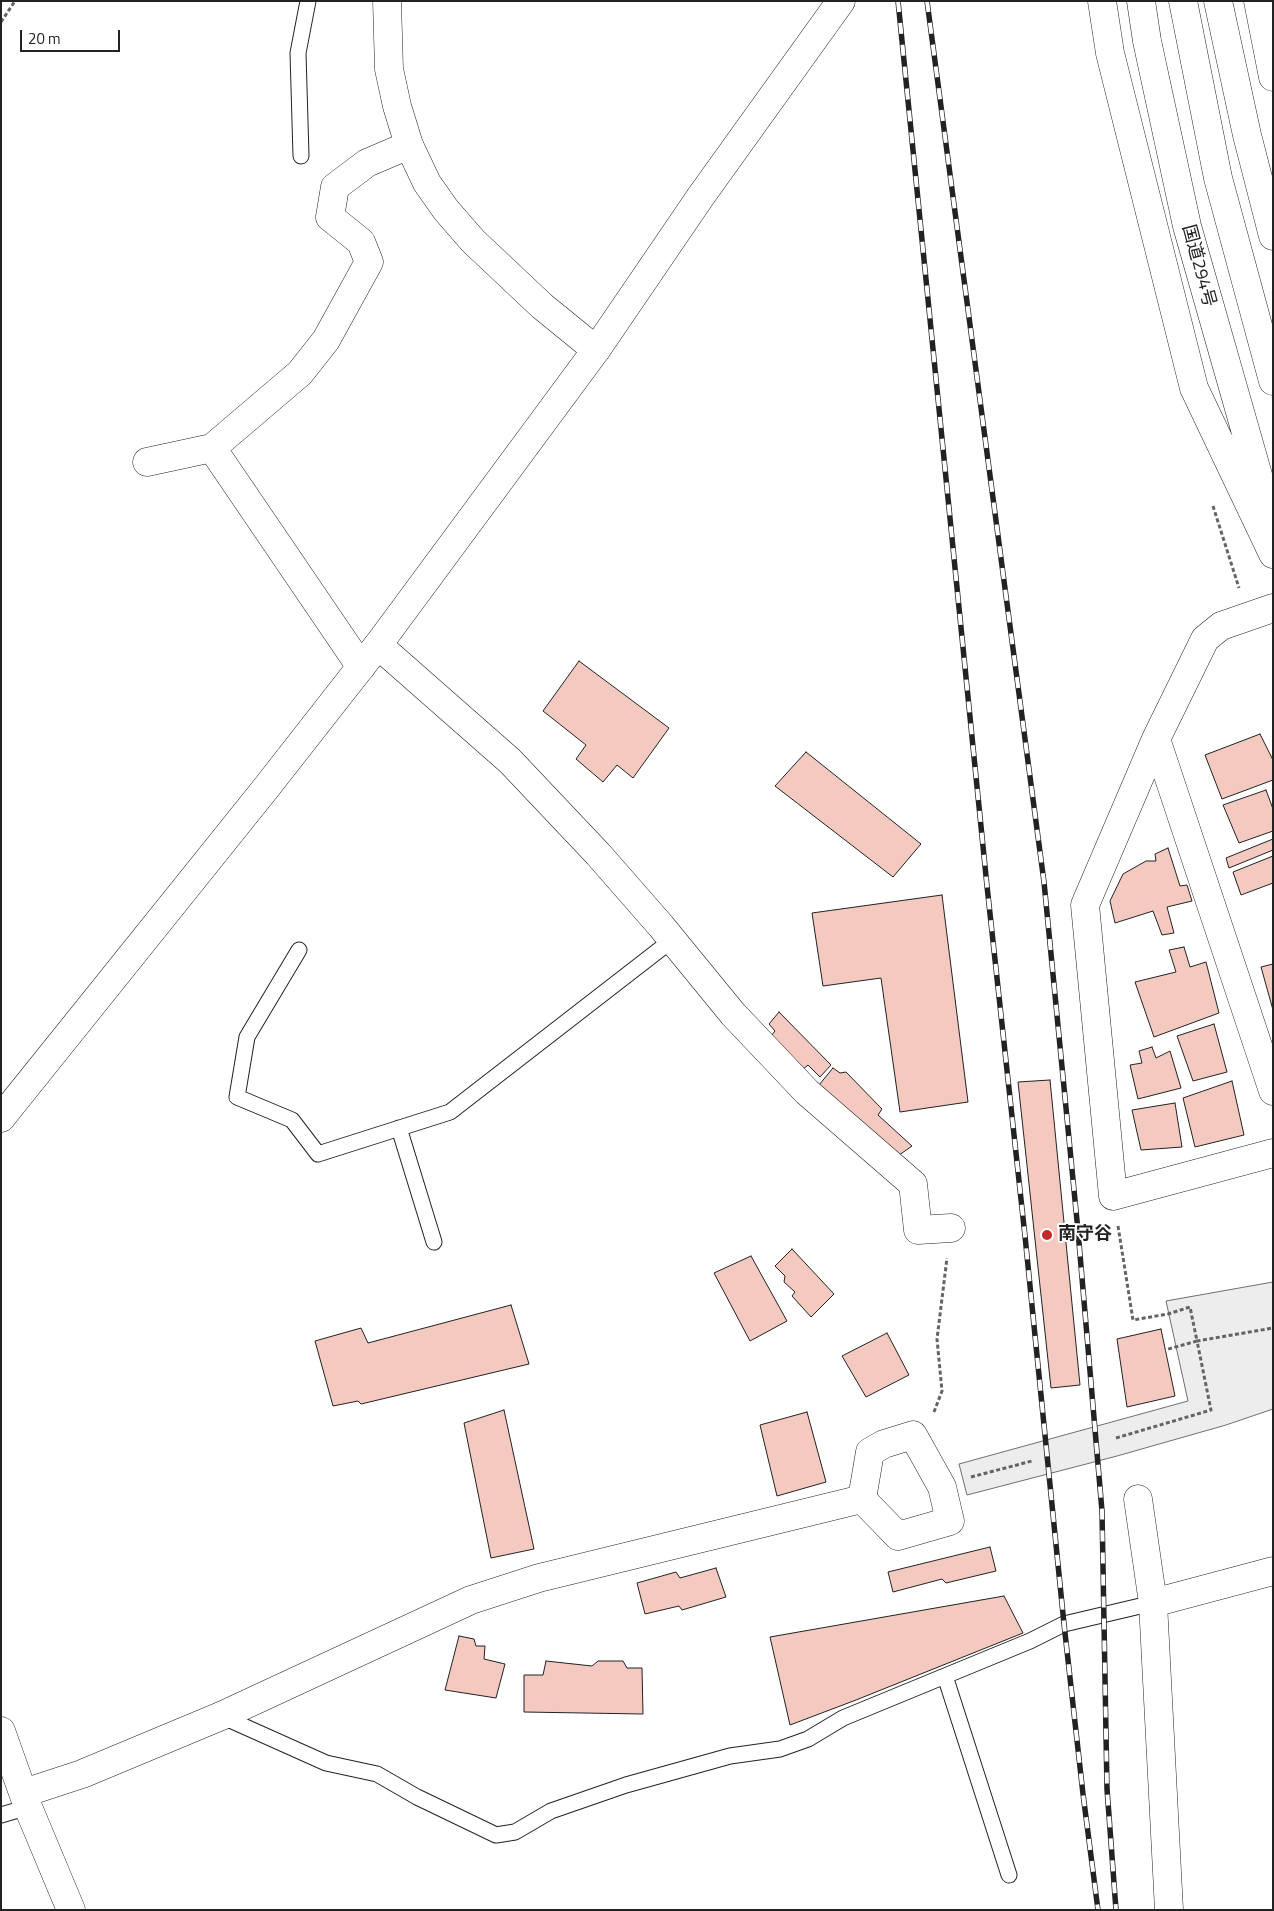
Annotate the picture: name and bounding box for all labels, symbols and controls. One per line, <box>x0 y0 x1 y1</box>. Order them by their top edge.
scale bar <box>22 20 122 52</box>
text: 20 m <box>28 27 61 50</box>
street label: 国道294号 <box>1177 223 1219 309</box>
place label: 南守谷 <box>1058 1224 1112 1246</box>
marker: 南守谷 <box>1040 1228 1054 1242</box>

